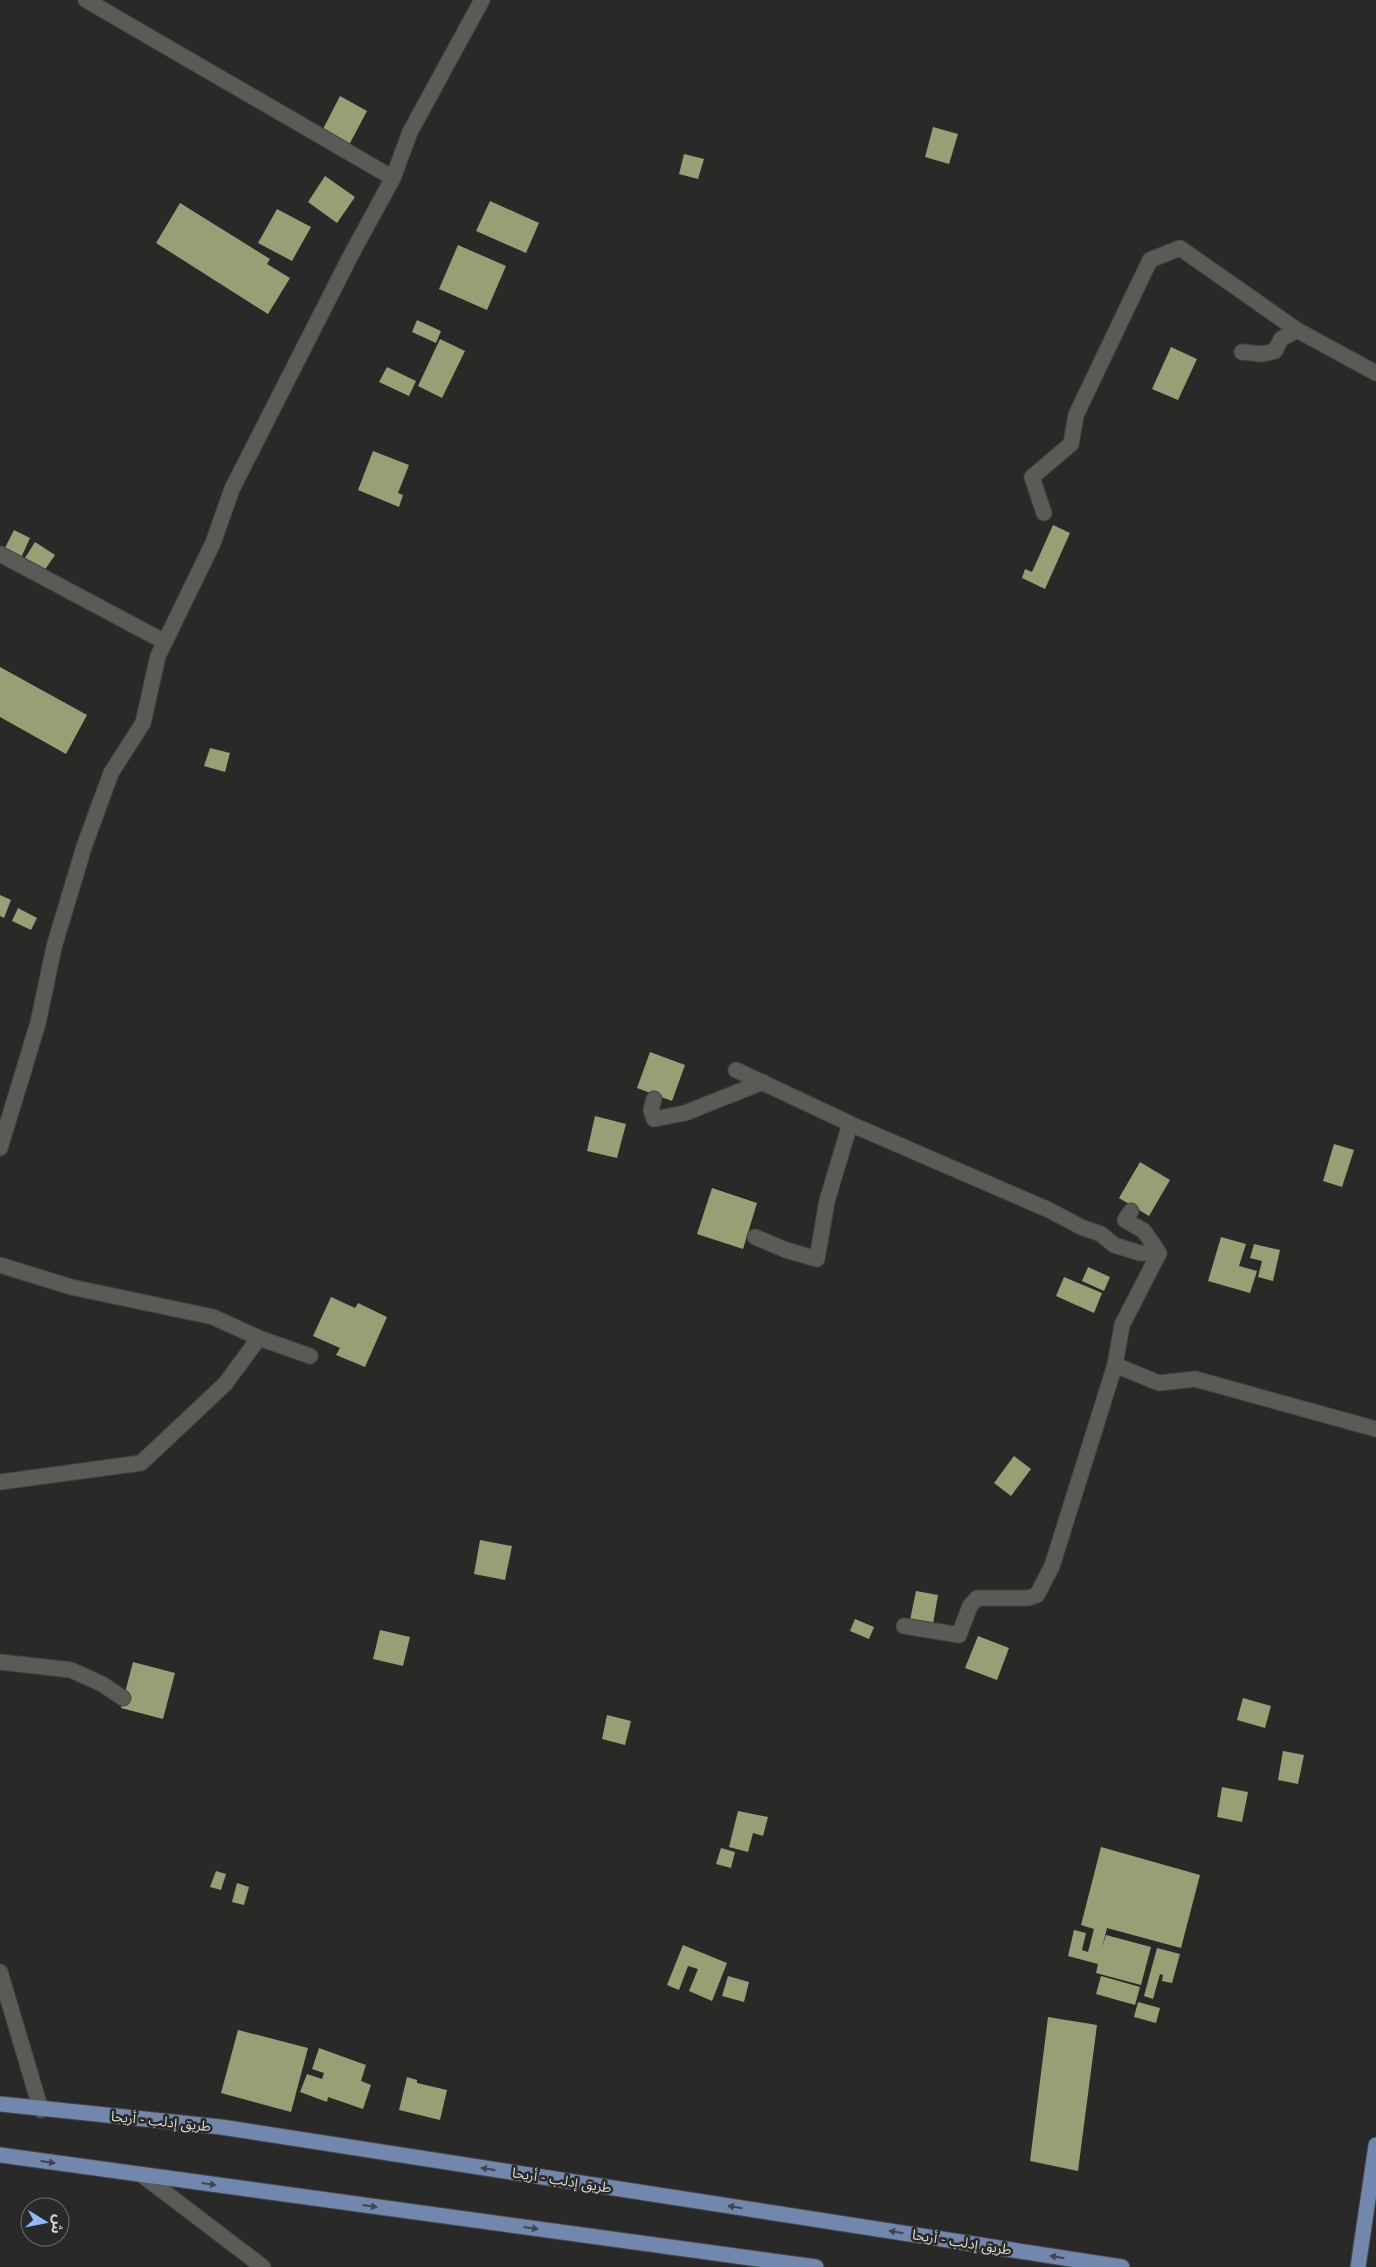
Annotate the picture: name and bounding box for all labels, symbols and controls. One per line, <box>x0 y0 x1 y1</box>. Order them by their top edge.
street label: طريق إدلب - أريحا <box>110 2107 212 2136</box>
one-way arrow <box>41 2158 57 2166</box>
street label: طريق إدلب - أريحا <box>511 2163 613 2198</box>
one-way arrow <box>480 2164 496 2172</box>
one-way arrow <box>202 2180 218 2188</box>
north arrow <box>20 2197 70 2247</box>
one-way arrow <box>363 2202 379 2210</box>
one-way arrow <box>727 2203 743 2211</box>
text: ش <box>48 2213 67 2235</box>
one-way arrow <box>524 2224 540 2232</box>
street label: طريق إدلب - أريحا <box>911 2225 1013 2260</box>
one-way arrow <box>888 2228 904 2236</box>
one-way arrow <box>1048 2253 1064 2261</box>

